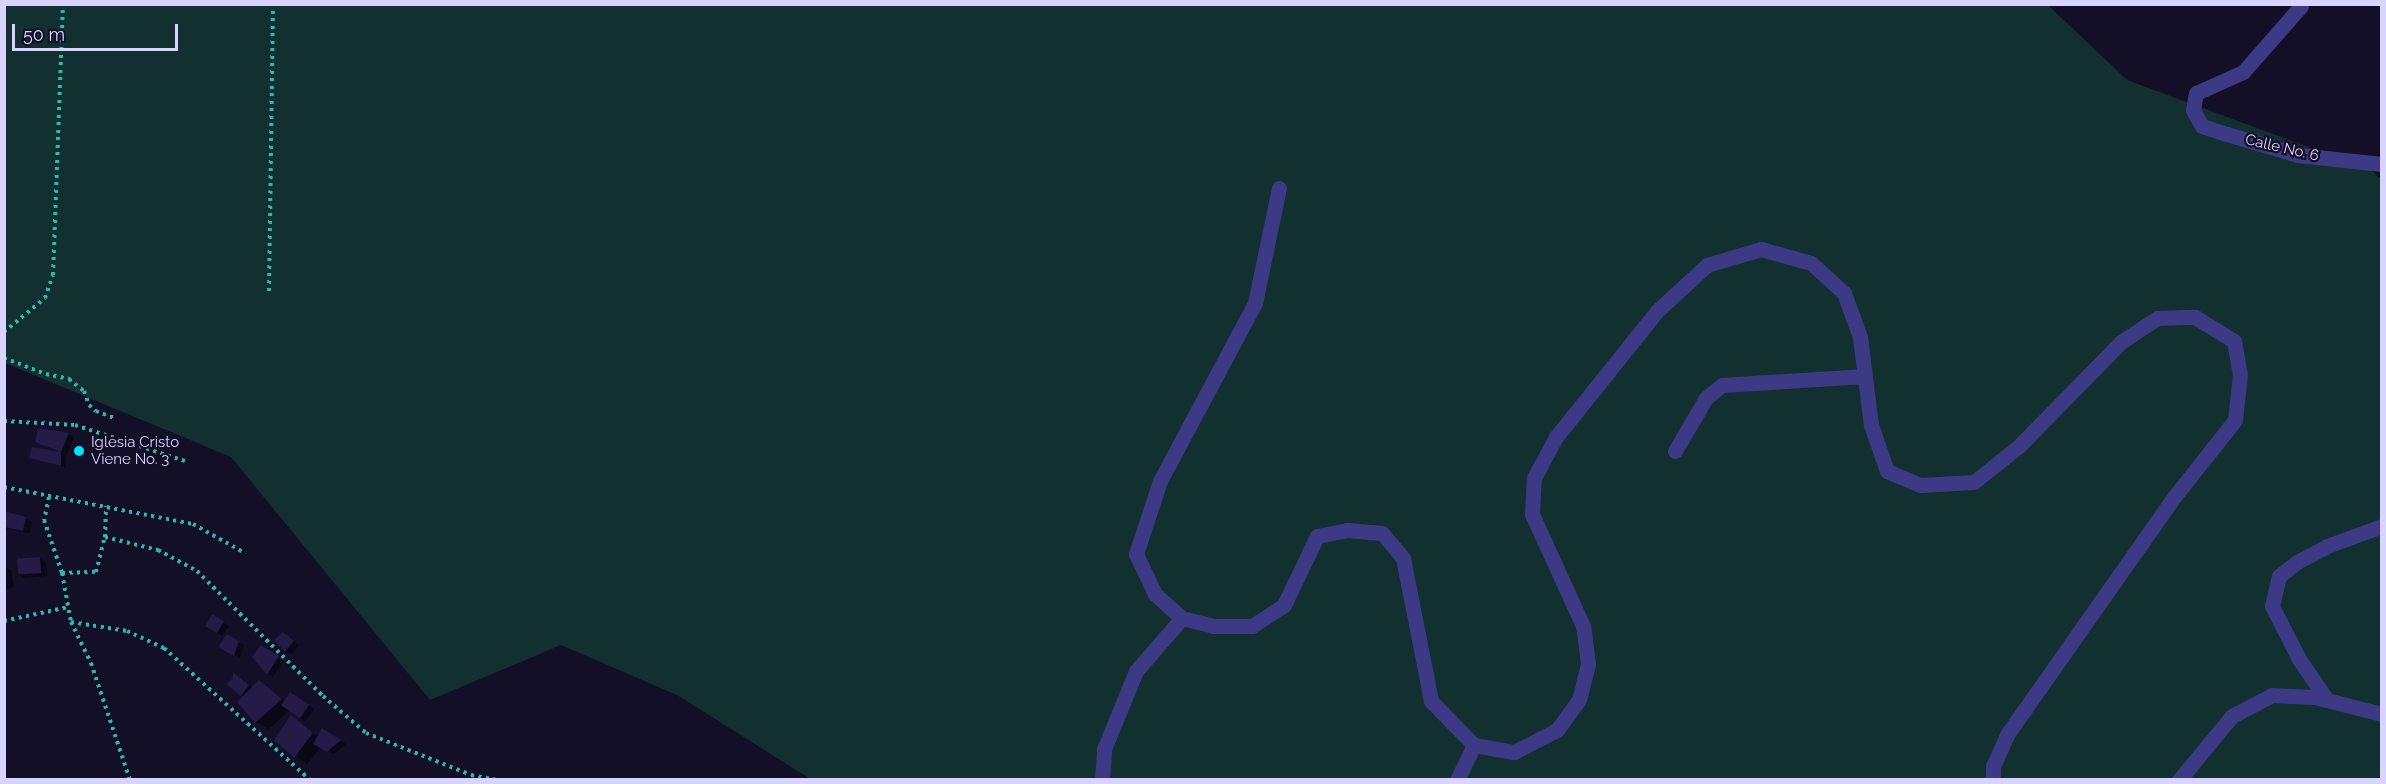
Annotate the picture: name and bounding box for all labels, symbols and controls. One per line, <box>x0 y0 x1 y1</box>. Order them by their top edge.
scale bar <box>15 12 182 50</box>
text: 50 m <box>23 24 65 45</box>
street label: Calle No. 6 <box>2243 131 2321 165</box>
place label: Iglesia Cristo Viene No. 3 <box>91 433 179 468</box>
marker: Iglesia Cristo Viene No. 3 <box>72 444 86 458</box>

